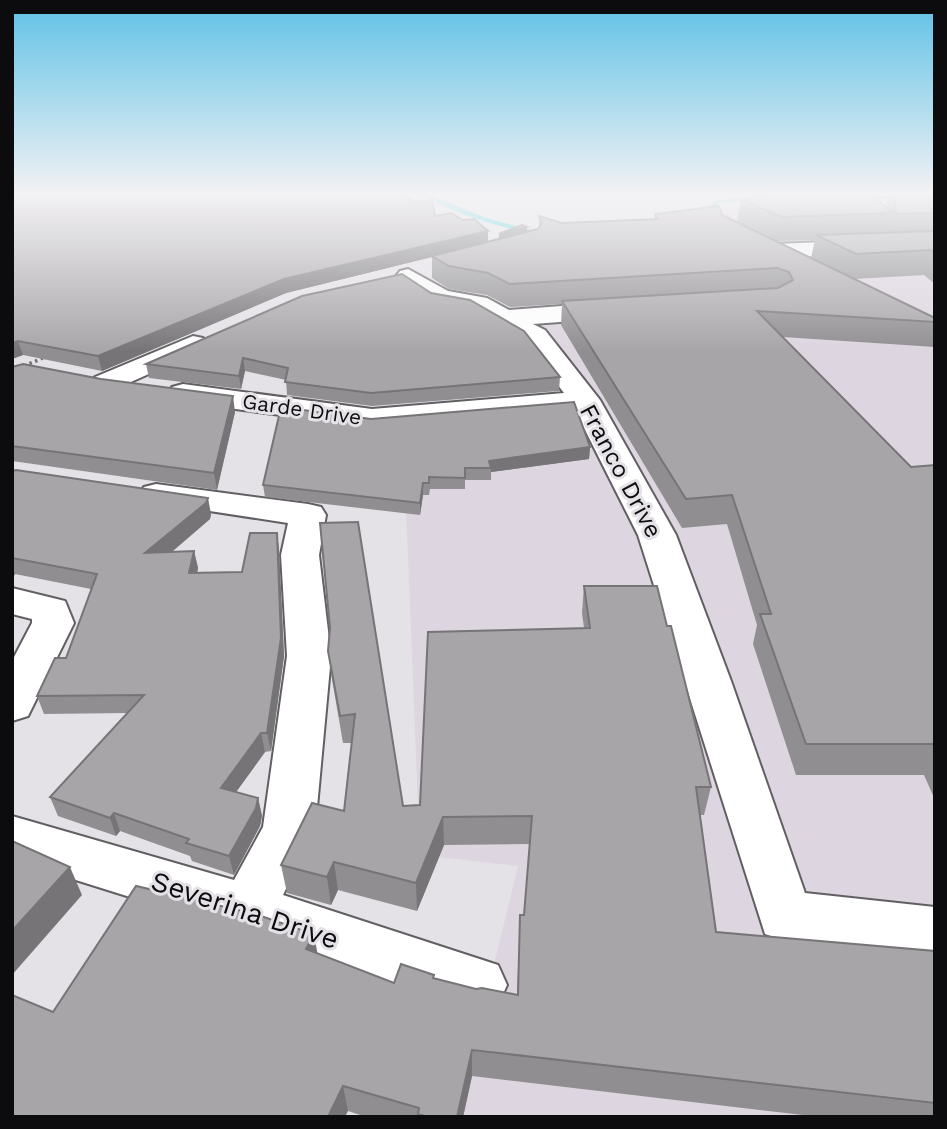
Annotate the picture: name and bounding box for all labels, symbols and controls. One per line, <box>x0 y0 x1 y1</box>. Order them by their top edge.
street label: Garde Drive <box>241 388 363 430</box>
street label: Franco Drive <box>574 399 668 543</box>
street label: Severina Drive <box>147 864 343 956</box>

